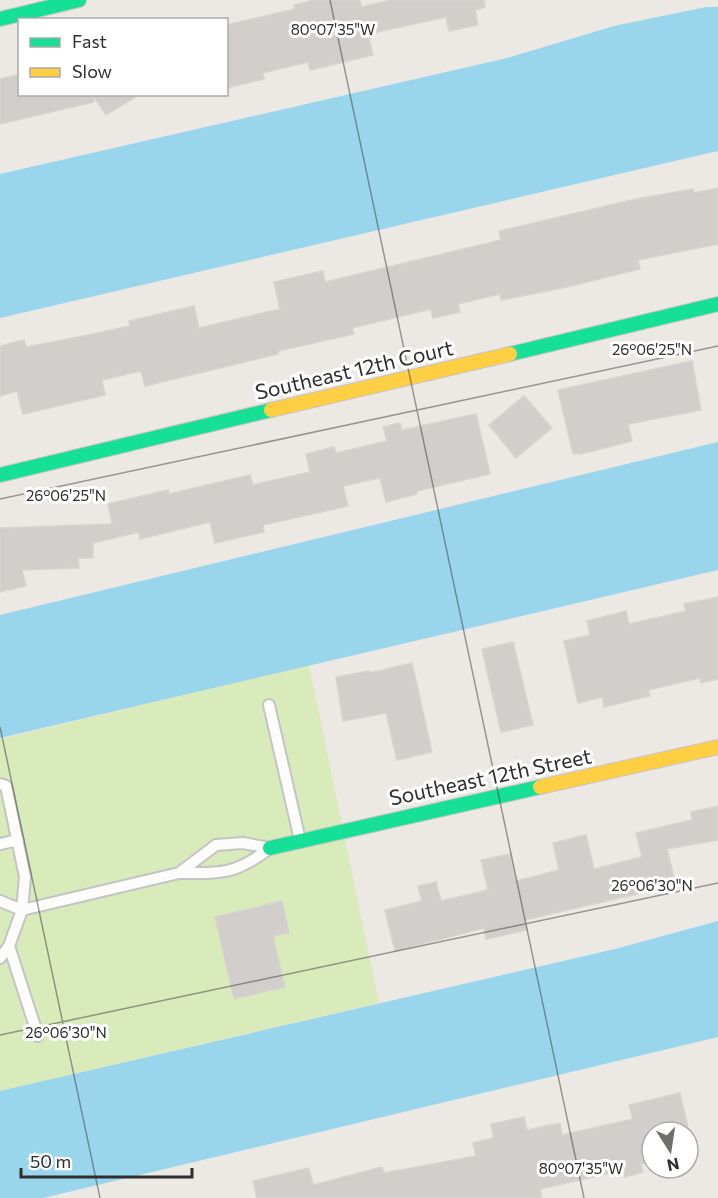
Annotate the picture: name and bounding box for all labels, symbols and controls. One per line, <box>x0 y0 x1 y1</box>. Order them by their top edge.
legend <box>18 18 228 96</box>
text: 80°07'35"W <box>291 20 375 38</box>
text: Fast <box>72 30 107 52</box>
text: Slow <box>72 60 112 82</box>
street label: Southeast 12th Court <box>253 334 455 404</box>
text: 26°06'25"N <box>612 340 692 358</box>
text: 26°06'25"N <box>26 486 106 504</box>
street label: Southeast 12th Street <box>387 742 593 810</box>
text: 26°06'30"N <box>611 876 693 894</box>
text: 26°06'30"N <box>25 1023 107 1041</box>
north arrow <box>640 1120 700 1180</box>
scale bar <box>21 1141 192 1179</box>
text: 50 m <box>30 1150 71 1172</box>
text: N <box>665 1155 681 1176</box>
text: 80°07'35"W <box>539 1159 623 1177</box>

